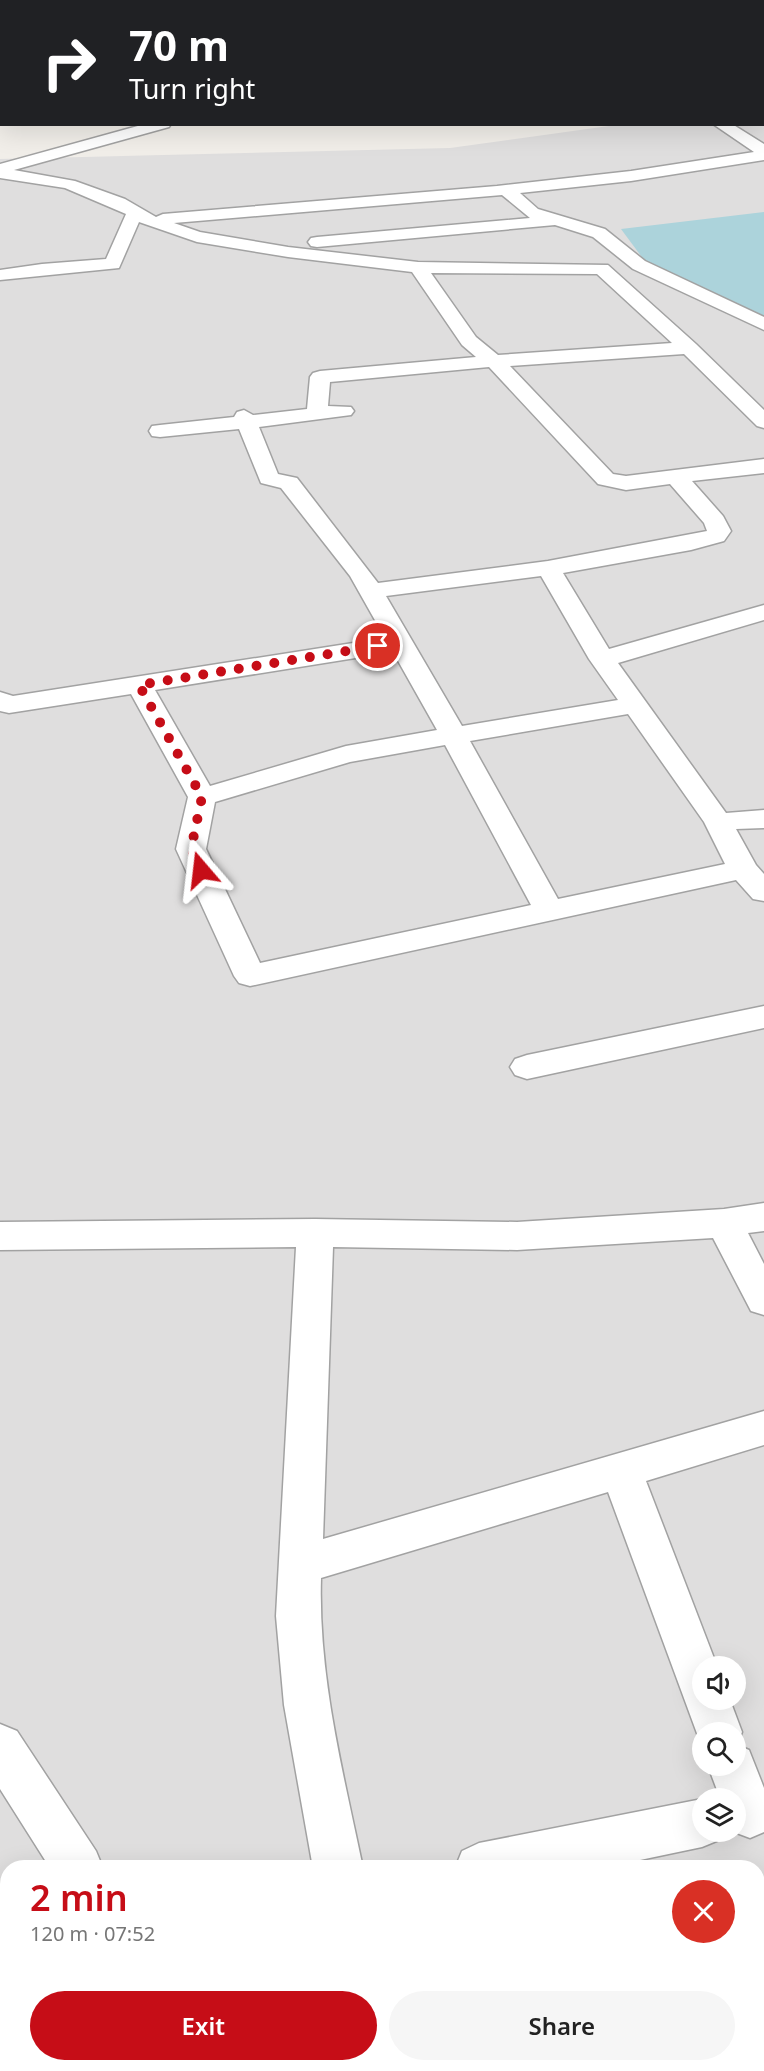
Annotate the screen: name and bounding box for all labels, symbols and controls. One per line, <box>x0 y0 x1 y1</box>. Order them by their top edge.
text: 70 m <box>129 16 229 73</box>
icon: right <box>30 24 108 102</box>
text: Turn right <box>129 70 255 107</box>
pin <box>352 620 403 671</box>
icon: arrive <box>361 629 394 662</box>
position arrow <box>169 838 233 902</box>
map controls <box>692 1656 746 1842</box>
button: sound <box>692 1656 746 1710</box>
button: search <box>692 1722 746 1776</box>
button: layers <box>692 1788 746 1842</box>
text: 2 min <box>30 1873 128 1922</box>
button: close <box>672 1880 735 1943</box>
text: 120 m · 07:52 <box>30 1920 155 1947</box>
button: Exit <box>30 1991 377 2060</box>
button: Share <box>389 1991 735 2060</box>

